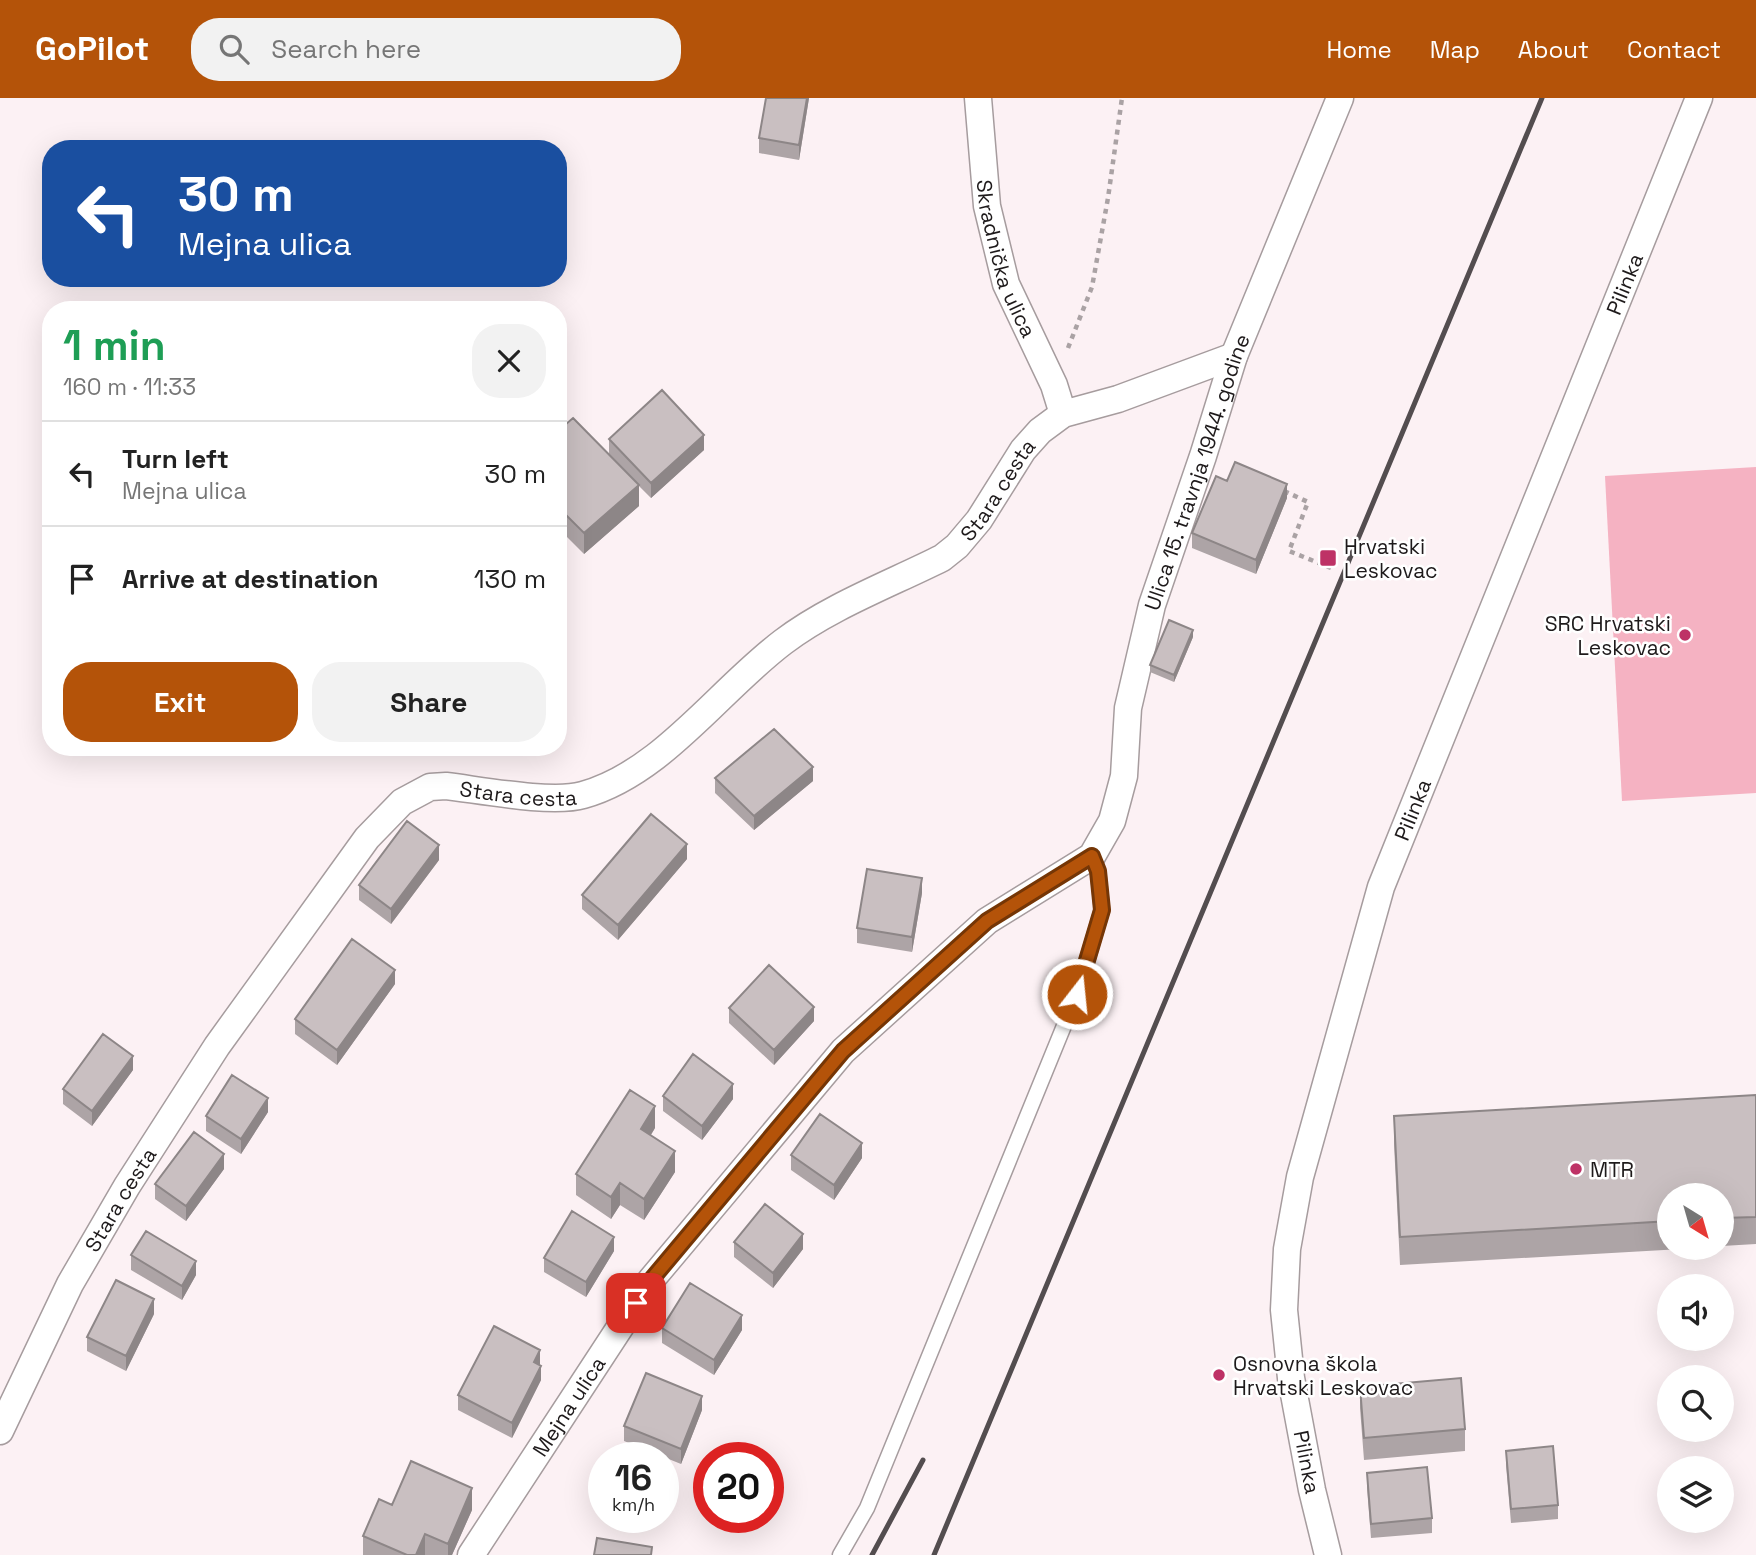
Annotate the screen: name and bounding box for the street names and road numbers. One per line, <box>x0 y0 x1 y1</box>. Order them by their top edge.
street label: Skradnička ulica <box>971 179 1043 342</box>
street label: Pilinka <box>1600 249 1649 319</box>
street label: Ulica 15. travnja 1944. godine <box>1138 330 1255 614</box>
street label: Stara cesta <box>954 432 1041 546</box>
street label: Stara cesta <box>458 774 578 812</box>
street label: Pilinka <box>1388 775 1437 844</box>
street label: Stara cesta <box>78 1142 162 1257</box>
street label: Mejna ulica <box>526 1351 611 1461</box>
street label: Pilinka <box>1288 1428 1326 1496</box>

